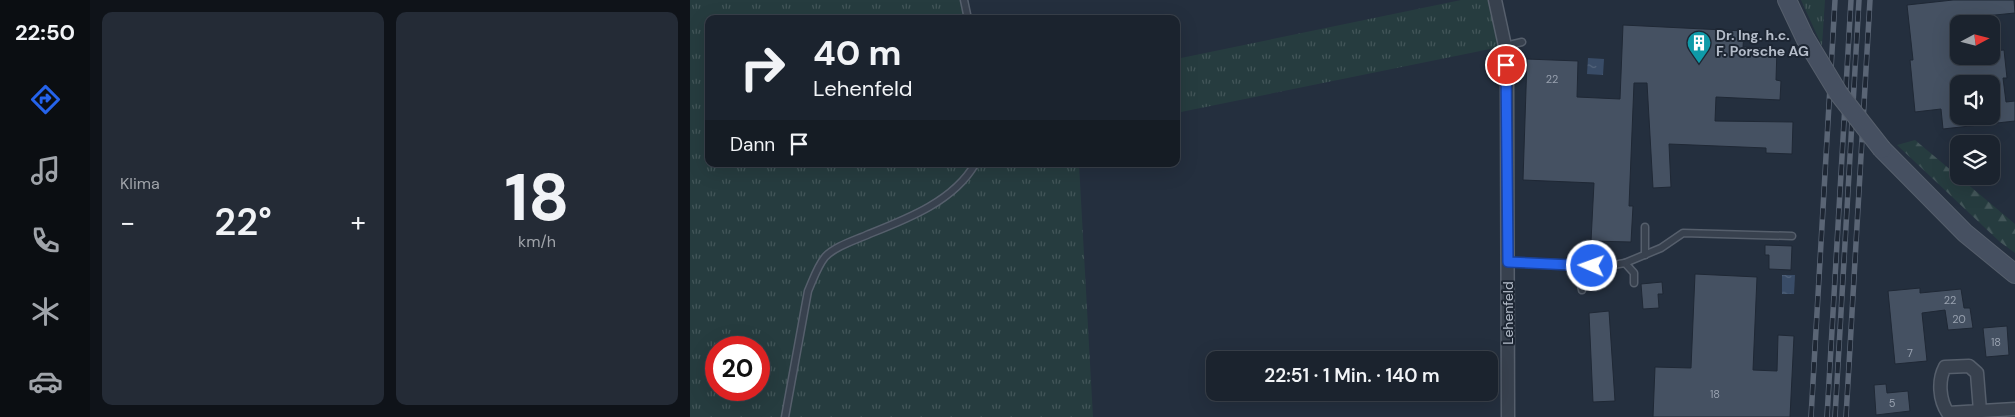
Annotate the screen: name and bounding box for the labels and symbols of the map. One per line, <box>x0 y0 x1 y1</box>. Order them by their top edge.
north arrow <box>1950 15 2000 65</box>
place label: Dr. Ing. h.c. F. Porsche AG <box>1716 26 1809 60</box>
building icon: Dr. Ing. h.c. F. Porsche AG <box>1686 30 1712 64</box>
pin <box>1485 44 1527 86</box>
house number: 22 <box>1546 72 1558 86</box>
position arrow <box>1565 239 1617 291</box>
street label: Lehenfeld <box>1499 281 1517 345</box>
house number: 22 <box>1944 293 1956 307</box>
house number: 20 <box>1952 312 1966 326</box>
house number: 18 <box>1991 335 2001 349</box>
speed limit sign: 20 <box>705 336 770 401</box>
house number: 7 <box>1907 346 1913 360</box>
house number: 18 <box>1710 387 1720 401</box>
house number: 5 <box>1889 396 1896 410</box>

